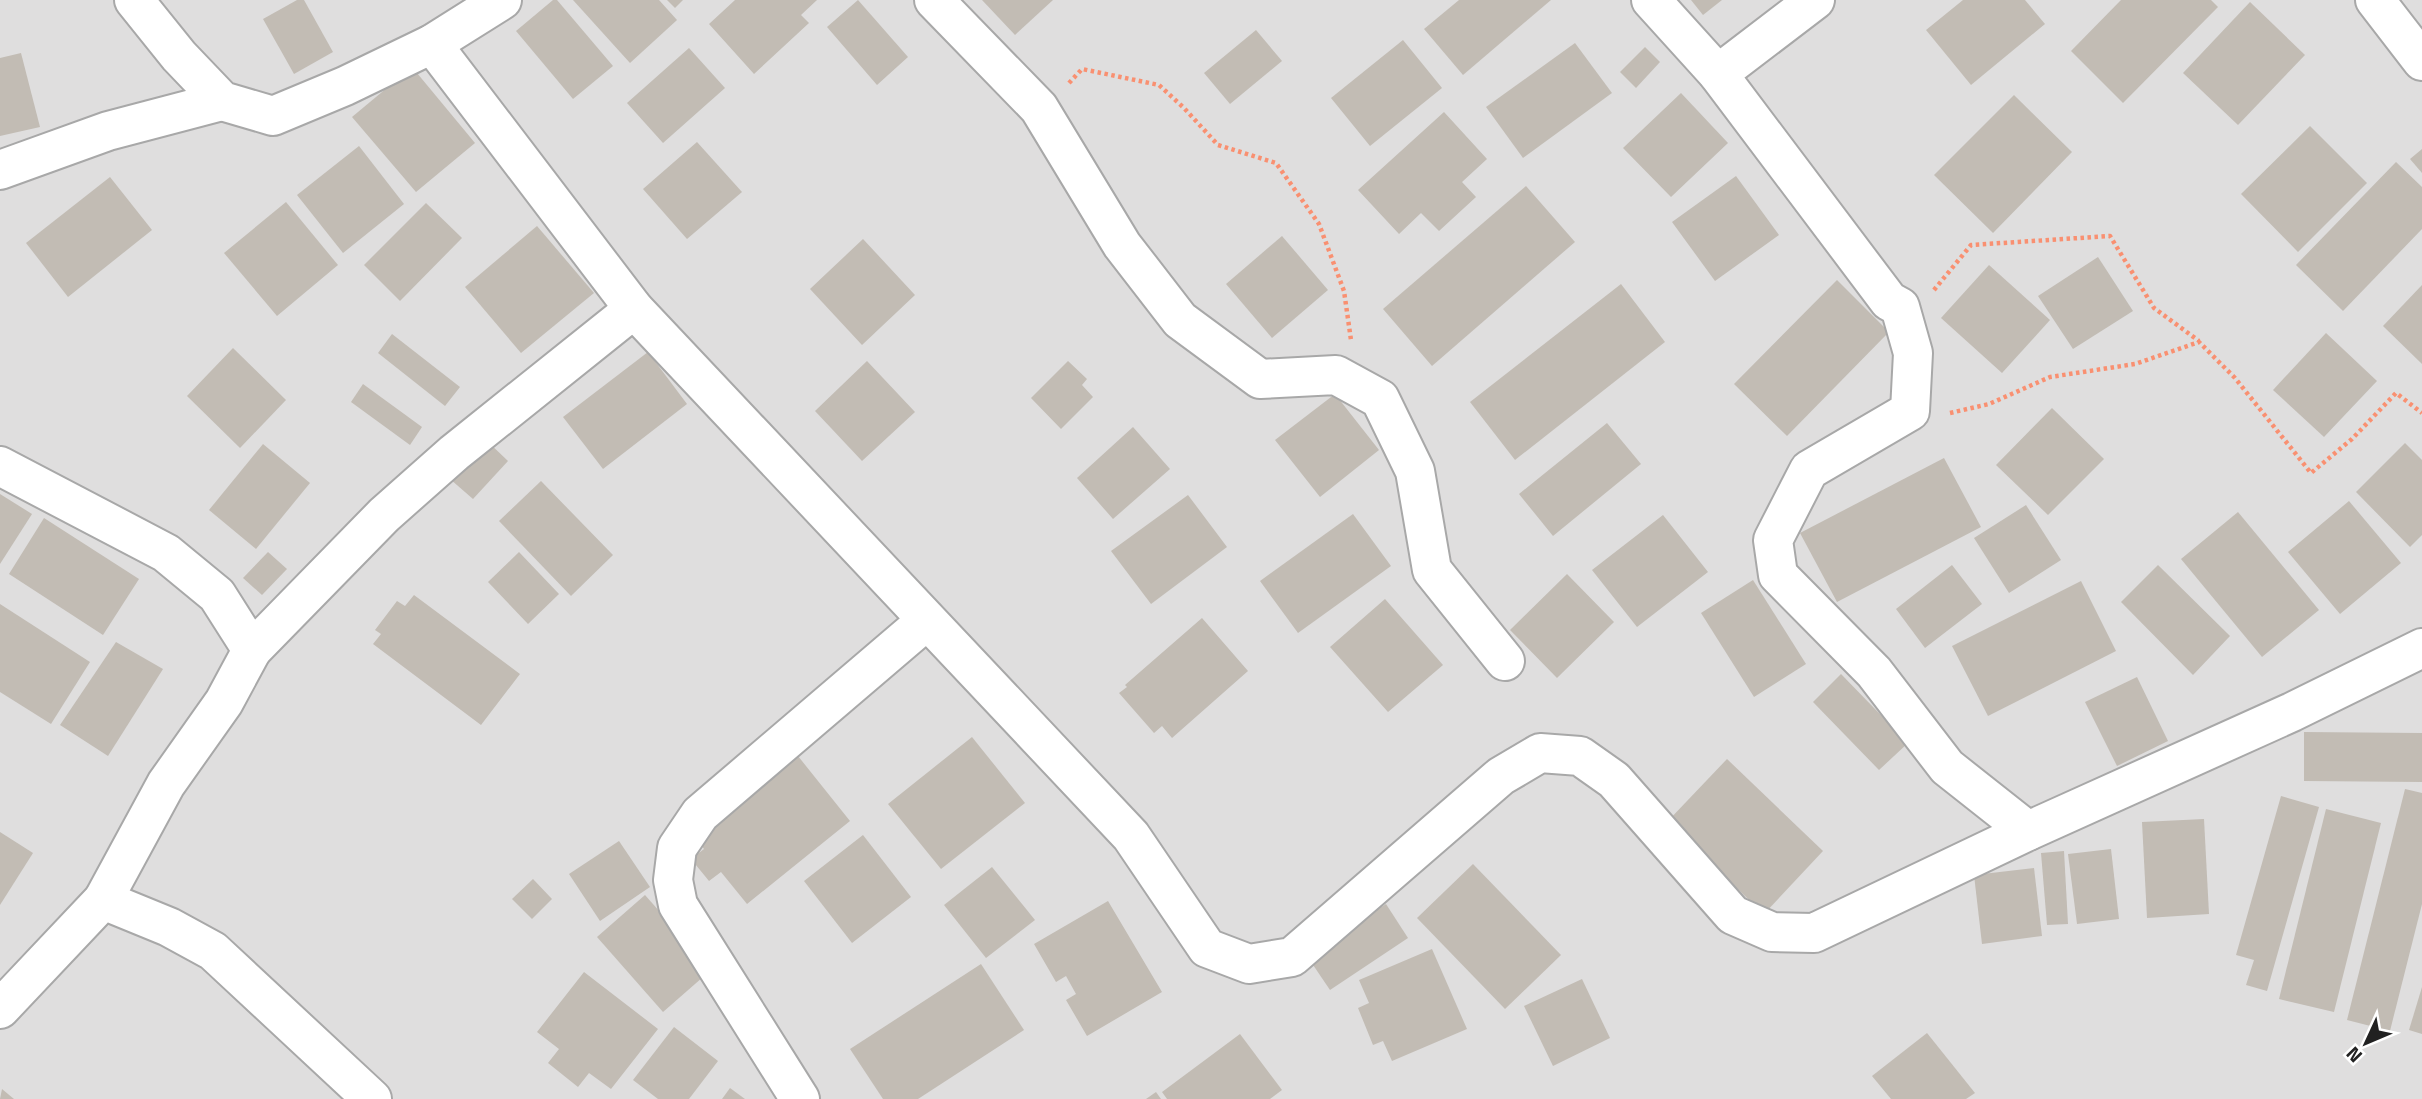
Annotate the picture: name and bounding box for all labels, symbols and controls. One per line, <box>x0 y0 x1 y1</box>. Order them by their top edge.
north arrow <box>2331 1008 2401 1078</box>
text: N <box>2338 1040 2368 1070</box>

